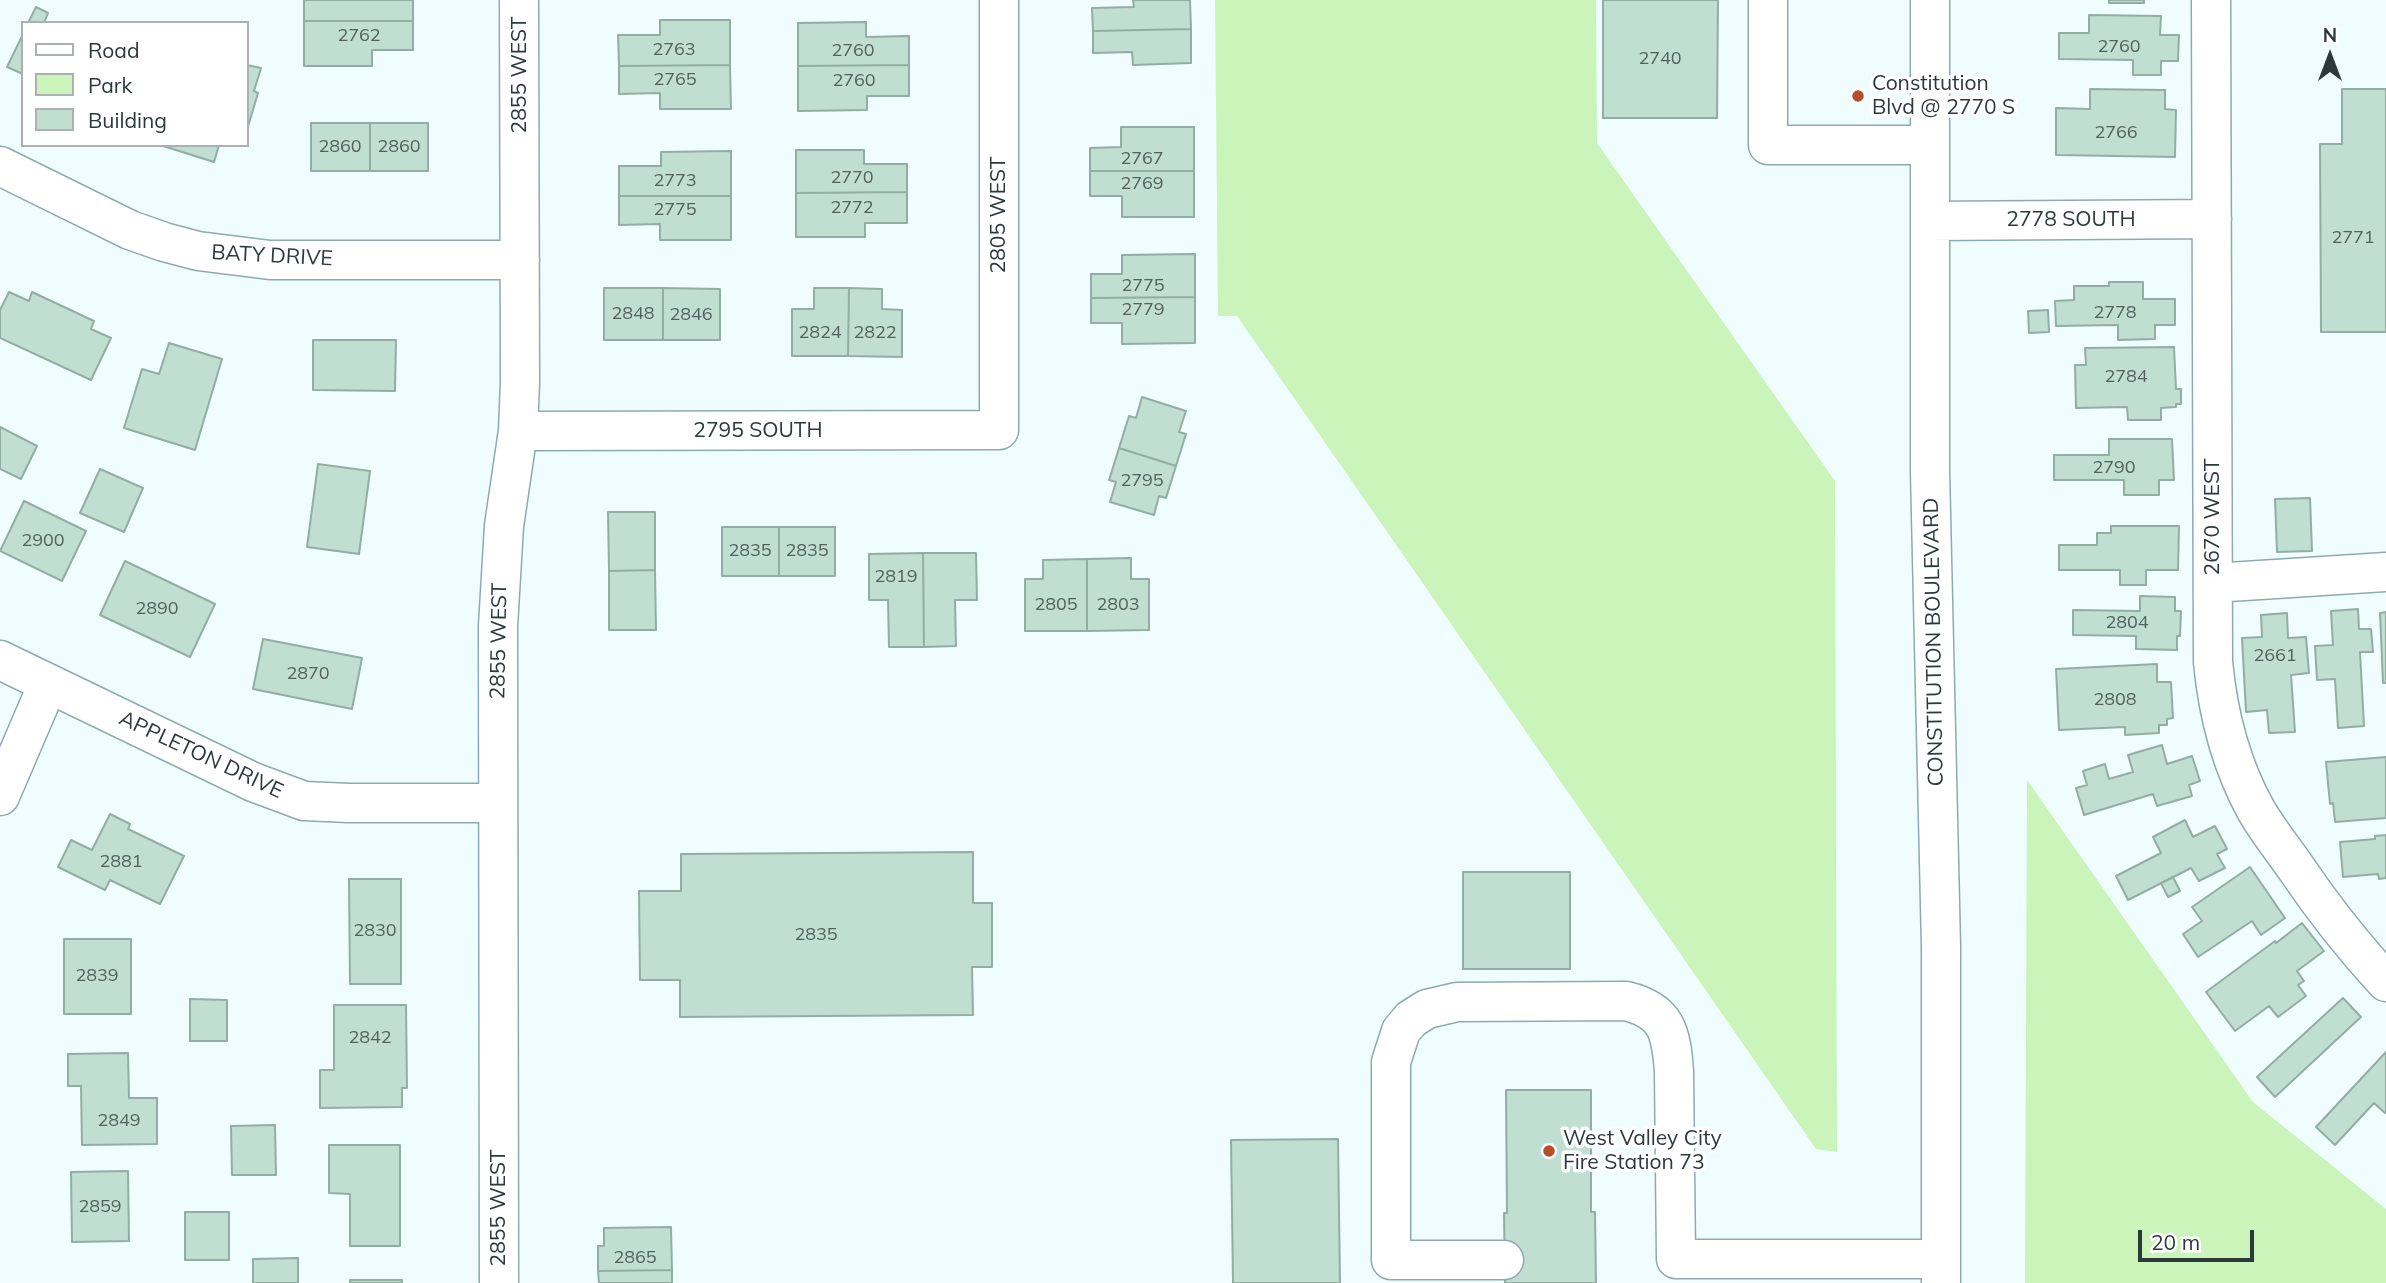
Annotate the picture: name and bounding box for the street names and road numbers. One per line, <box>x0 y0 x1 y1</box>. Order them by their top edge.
street label: 2855 WEST <box>507 17 533 133</box>
street label: 2805 WEST <box>986 157 1012 273</box>
street label: 2778 SOUTH <box>2006 207 2136 233</box>
street label: BATY DRIVE <box>211 240 333 272</box>
street label: 2795 SOUTH <box>693 418 823 444</box>
street label: 2670 WEST <box>2200 459 2226 575</box>
street label: CONSTITUTION BOULEVARD <box>1919 497 1949 787</box>
street label: 2855 WEST <box>485 582 513 700</box>
street label: APPLETON DRIVE <box>115 706 287 804</box>
street label: 2855 WEST <box>486 1150 512 1266</box>

